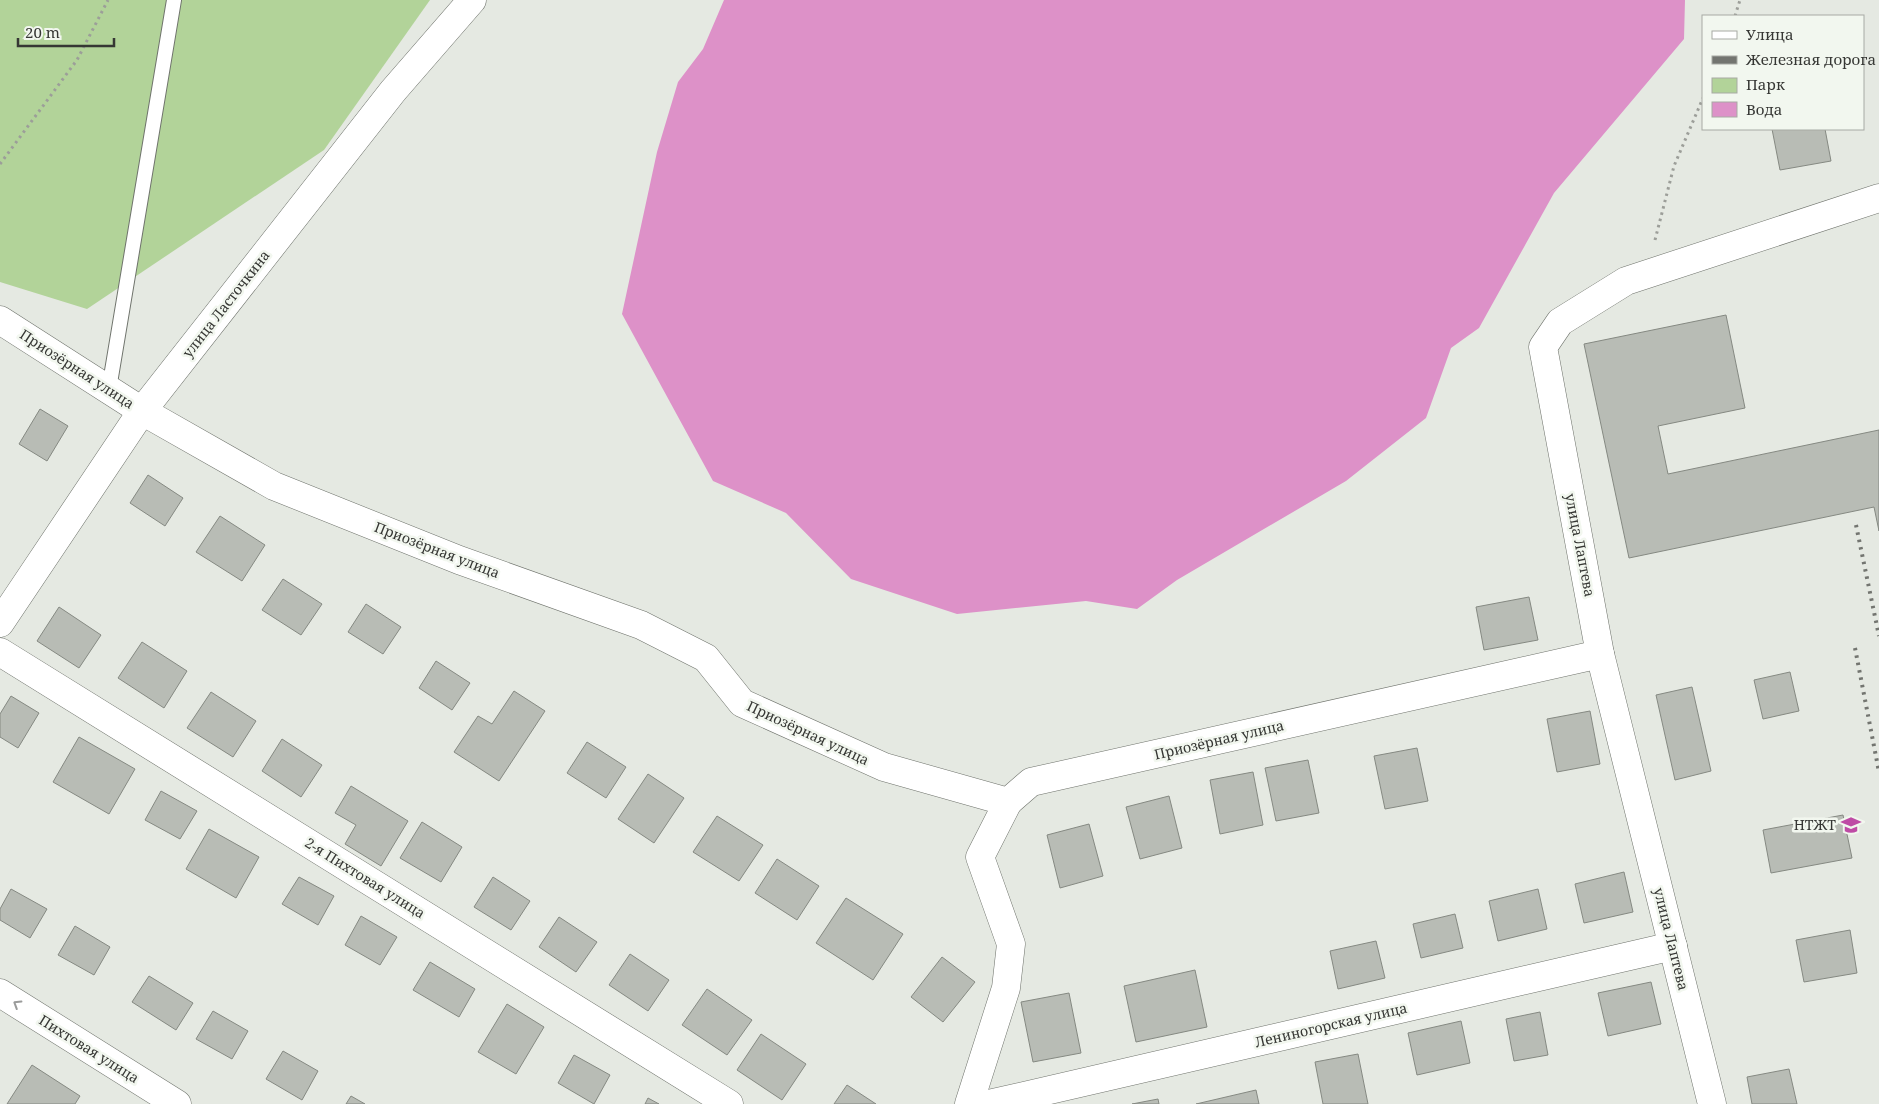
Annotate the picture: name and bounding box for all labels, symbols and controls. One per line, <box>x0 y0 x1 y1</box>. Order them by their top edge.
scale bar <box>18 15 114 47</box>
legend <box>1702 15 1864 130</box>
text: 20 m <box>25 22 60 42</box>
text: Улица <box>1746 24 1794 44</box>
text: Железная дорога <box>1745 49 1876 69</box>
text: Парк <box>1746 74 1785 94</box>
text: Вода <box>1746 99 1782 119</box>
street label: улица Ласточкина <box>178 246 274 361</box>
street label: Приозёрная улица <box>16 324 138 413</box>
street label: улица Лаптева <box>1561 492 1600 598</box>
street label: Приозёрная улица <box>372 517 503 582</box>
street label: Приозёрная улица <box>744 696 872 769</box>
street label: Приозёрная улица <box>1152 715 1286 764</box>
school or university icon: НТЖТ <box>1840 814 1862 836</box>
place label: НТЖТ <box>1794 815 1836 834</box>
street label: 2-я Пихтовая улица <box>302 833 429 922</box>
street label: улица Лаптева <box>1650 886 1693 992</box>
street label: Лениногорская улица <box>1253 998 1409 1051</box>
one-way arrow <box>14 1001 23 1010</box>
street label: Пихтовая улица <box>36 1010 143 1087</box>

